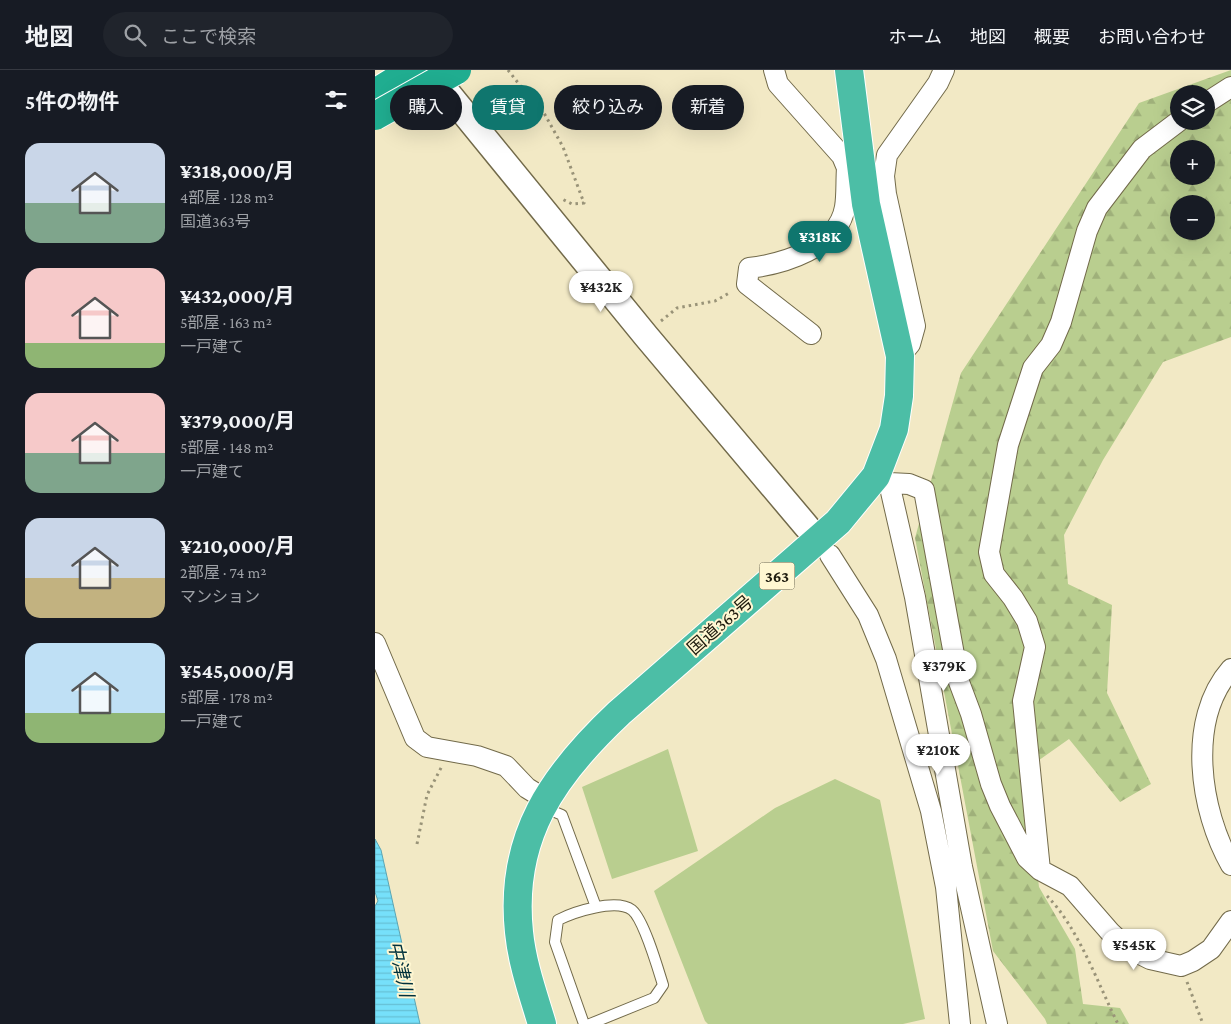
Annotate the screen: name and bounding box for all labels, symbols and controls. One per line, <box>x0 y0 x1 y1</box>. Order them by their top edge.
search box <box>103 12 453 57</box>
icon: search <box>121 21 149 49</box>
text: 地図 <box>25 23 73 50</box>
text: ここで検索 <box>161 26 256 47</box>
text: ホーム <box>889 27 942 47</box>
text: 地図 <box>970 27 1006 47</box>
text: 概要 <box>1034 27 1070 47</box>
text: お問い合わせ <box>1098 27 1206 47</box>
chip: 購入 <box>390 85 462 130</box>
chip: 賃貸 <box>472 85 544 130</box>
chip: 絞り込み <box>554 85 662 130</box>
chip: 新着 <box>672 85 744 130</box>
map controls <box>1170 85 1215 240</box>
button: layers <box>1170 85 1215 130</box>
icon: filters <box>322 86 350 114</box>
text: 5件の物件 <box>25 90 119 114</box>
button: + <box>1170 140 1215 185</box>
text: ¥318,000/月 <box>180 159 294 183</box>
icon: home <box>65 163 125 223</box>
text: 4部屋 · 128 m² <box>180 189 274 206</box>
button: − <box>1170 195 1215 240</box>
text: 国道363号 <box>180 213 251 230</box>
pin: ¥318K <box>785 220 855 263</box>
text: ¥318K <box>799 228 841 245</box>
pin: ¥432K <box>566 270 636 313</box>
text: ¥432K <box>580 278 622 295</box>
text: ¥432,000/月 <box>180 284 295 308</box>
icon: home <box>65 288 125 348</box>
text: 5部屋 · 163 m² <box>180 314 272 331</box>
text: 一戸建て <box>180 338 244 355</box>
text: ¥379,000/月 <box>180 409 295 433</box>
icon: home <box>65 413 125 473</box>
text: 5部屋 · 148 m² <box>180 439 274 456</box>
text: 一戸建て <box>180 463 244 480</box>
text: ¥210,000/月 <box>180 534 295 558</box>
icon: home <box>65 538 125 598</box>
road number: 363 <box>759 562 795 590</box>
text: 2部屋 · 74 m² <box>180 564 267 581</box>
text: マンション <box>180 588 260 605</box>
street label: 国道363号 <box>683 591 757 659</box>
pin: ¥379K <box>909 650 979 692</box>
text: ¥379K <box>923 657 965 674</box>
text: ¥545,000/月 <box>180 659 296 683</box>
icon: home <box>65 663 125 723</box>
text: 5部屋 · 178 m² <box>180 689 273 706</box>
text: 一戸建て <box>180 713 244 730</box>
pin: ¥210K <box>903 734 973 776</box>
text: ¥210K <box>917 741 960 758</box>
pin: ¥545K <box>1099 928 1169 971</box>
text: ¥545K <box>1112 936 1156 953</box>
water label: 中津川 <box>384 939 418 1001</box>

